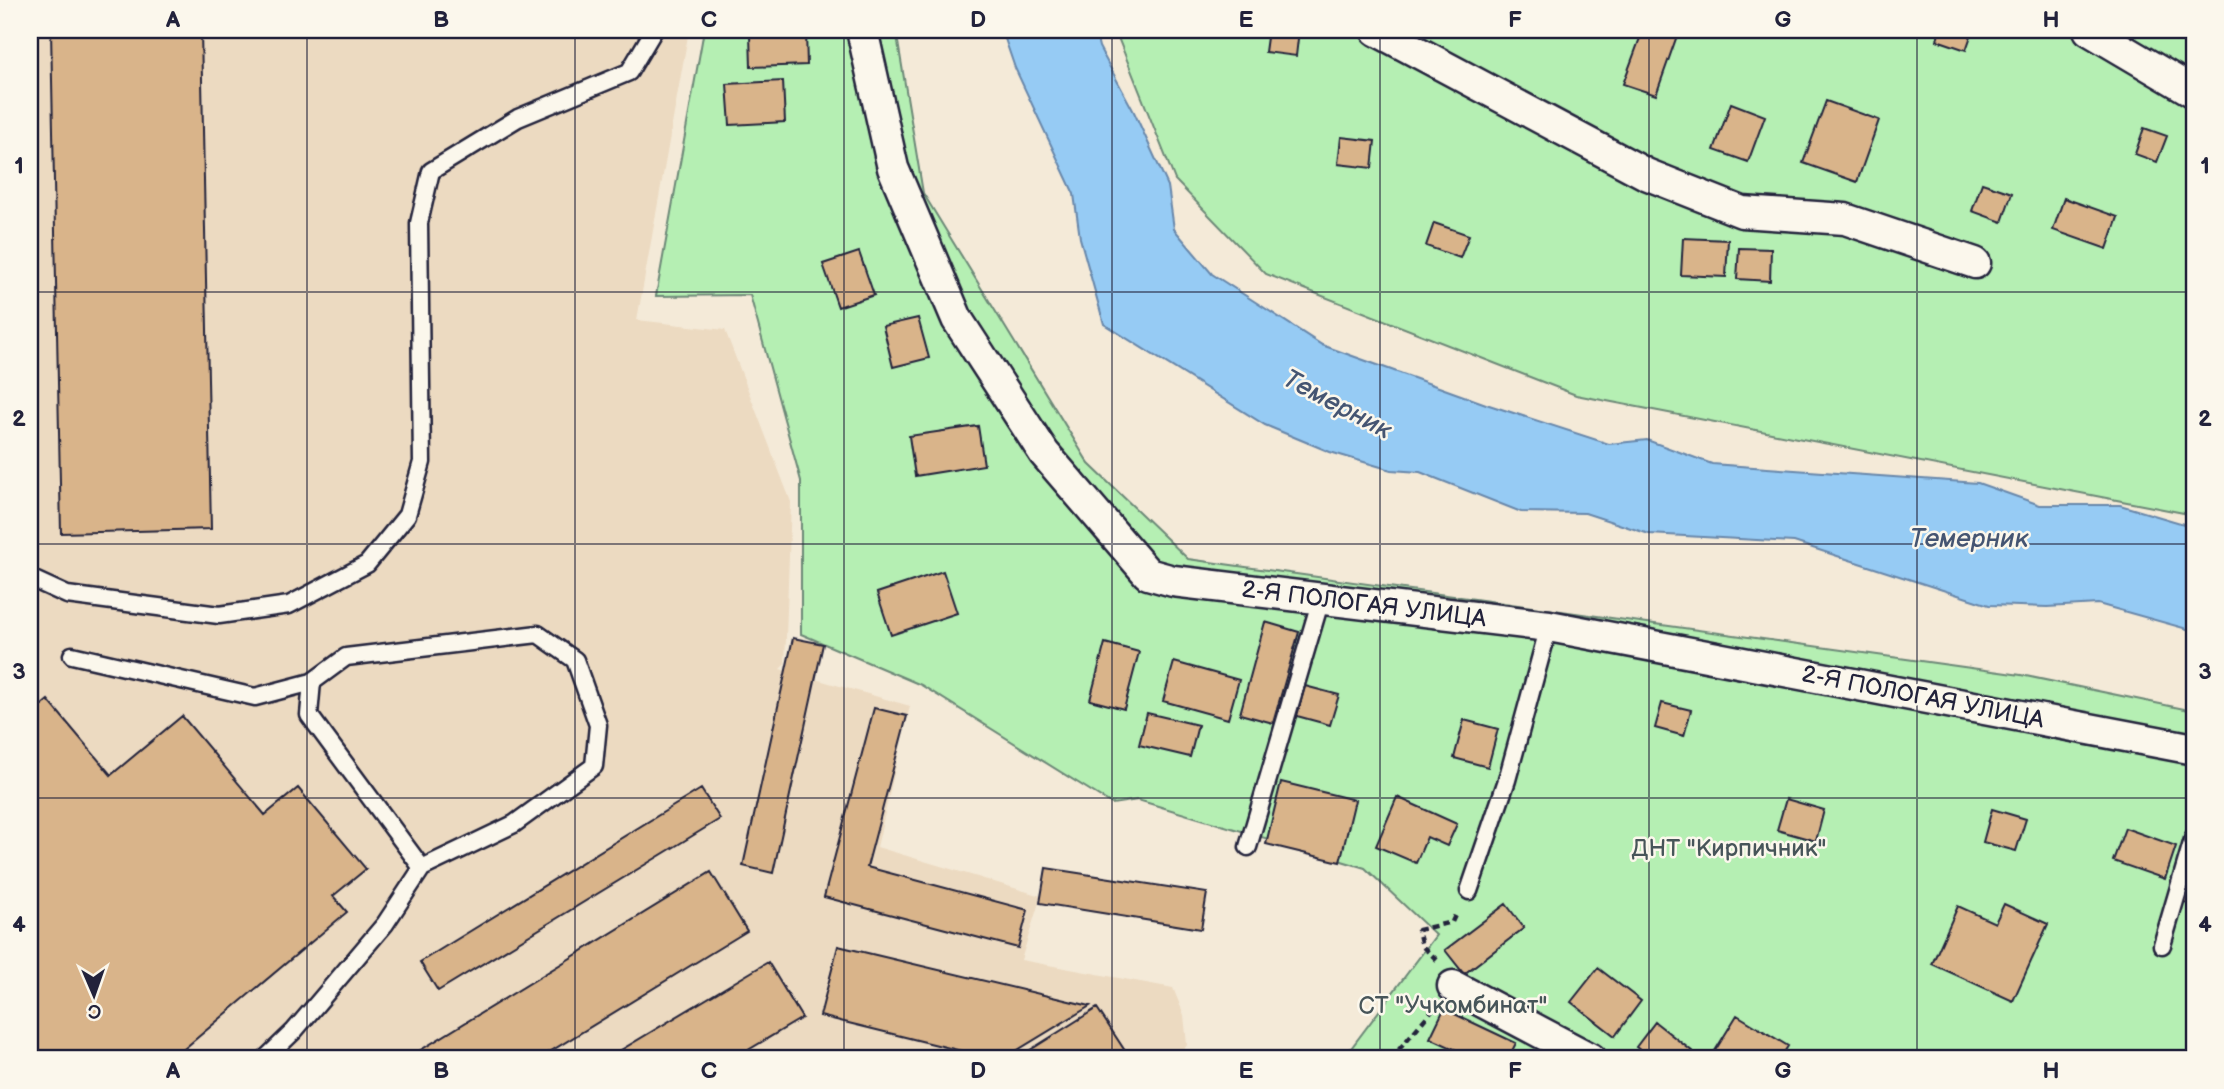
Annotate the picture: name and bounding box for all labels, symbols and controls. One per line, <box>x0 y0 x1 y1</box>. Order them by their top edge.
text: A <box>165 6 181 34</box>
text: B <box>433 6 449 34</box>
text: C <box>701 6 717 34</box>
text: D <box>970 6 986 34</box>
text: E <box>1239 6 1254 34</box>
text: F <box>1508 6 1522 34</box>
text: G <box>1775 6 1792 34</box>
text: H <box>2042 6 2060 34</box>
text: 1 <box>14 152 24 180</box>
text: 1 <box>2200 152 2210 180</box>
water label: Темерник <box>1277 363 1397 447</box>
text: 2 <box>12 405 26 433</box>
text: 2 <box>2198 405 2212 433</box>
water label: Темерник <box>1910 524 2029 555</box>
street label: 2-Я ПОЛОГАЯ УЛИЦА <box>1240 575 1488 633</box>
text: 3 <box>12 658 26 686</box>
text: 3 <box>2198 658 2212 686</box>
street label: 2-Я ПОЛОГАЯ УЛИЦА <box>1799 659 2047 735</box>
park label: ДНТ "Кирпичник" <box>1632 834 1826 863</box>
text: 4 <box>12 911 26 939</box>
text: 4 <box>2198 911 2212 939</box>
north arrow <box>60 960 130 1030</box>
park label: СТ "Учкомбинат" <box>1359 991 1547 1020</box>
text: С <box>88 999 102 1022</box>
text: A <box>165 1057 181 1085</box>
text: B <box>433 1057 449 1085</box>
text: C <box>701 1057 717 1085</box>
text: D <box>970 1057 986 1085</box>
text: E <box>1239 1057 1254 1085</box>
text: F <box>1508 1057 1522 1085</box>
text: G <box>1775 1057 1792 1085</box>
text: H <box>2042 1057 2060 1085</box>

